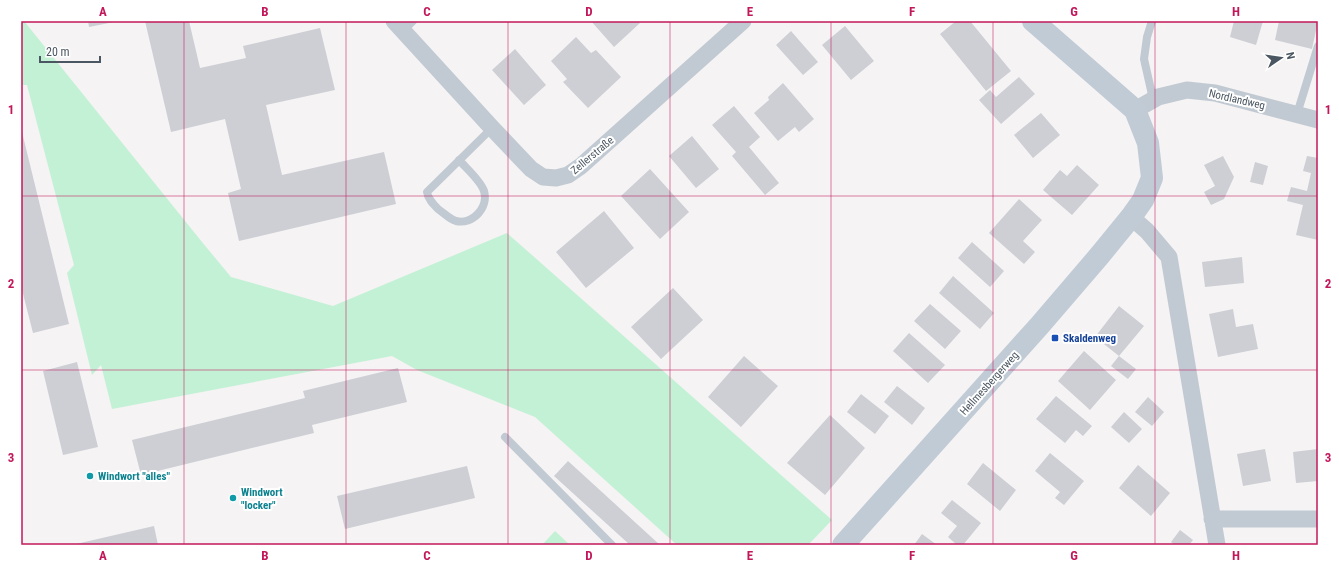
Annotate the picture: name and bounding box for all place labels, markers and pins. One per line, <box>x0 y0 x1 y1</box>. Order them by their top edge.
place label: Skaldenweg <box>1063 332 1116 345</box>
marker: Skaldenweg <box>1050 333 1060 343</box>
place label: Windwort "alles" <box>98 470 170 483</box>
marker: Windwort "alles" <box>85 471 95 481</box>
place label: Windwort "locker" <box>241 486 283 512</box>
marker: Windwort "locker" <box>228 493 238 503</box>

